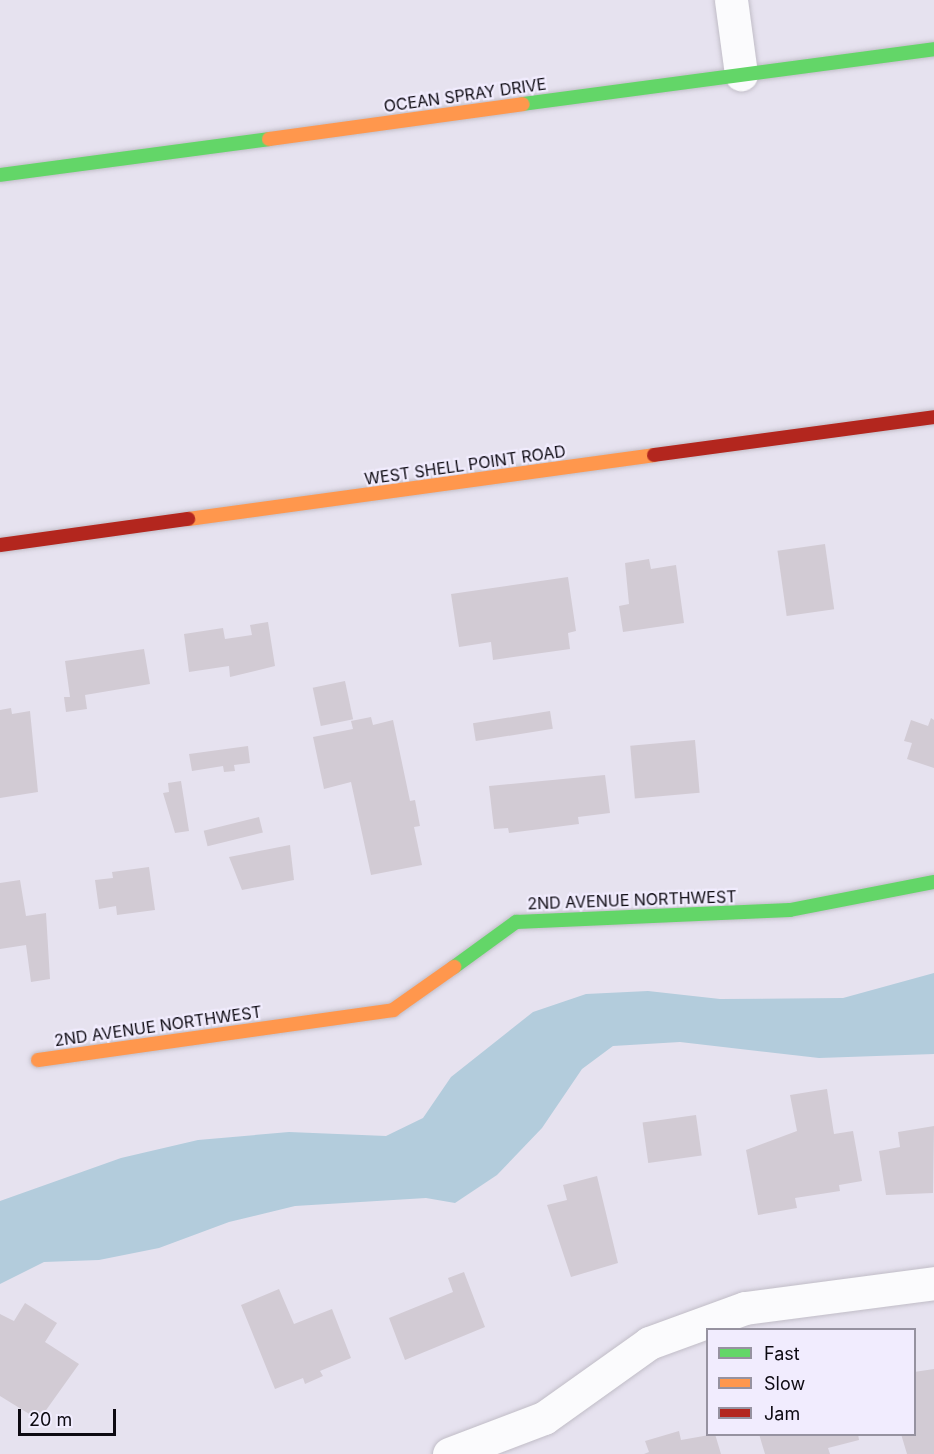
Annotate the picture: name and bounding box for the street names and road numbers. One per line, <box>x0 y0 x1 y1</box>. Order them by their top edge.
street label: OCEAN SPRAY DRIVE <box>382 74 548 116</box>
street label: WEST SHELL POINT ROAD <box>363 441 567 489</box>
street label: 2ND AVENUE NORTHWEST <box>527 887 737 913</box>
street label: 2ND AVENUE NORTHWEST <box>53 1002 263 1050</box>

